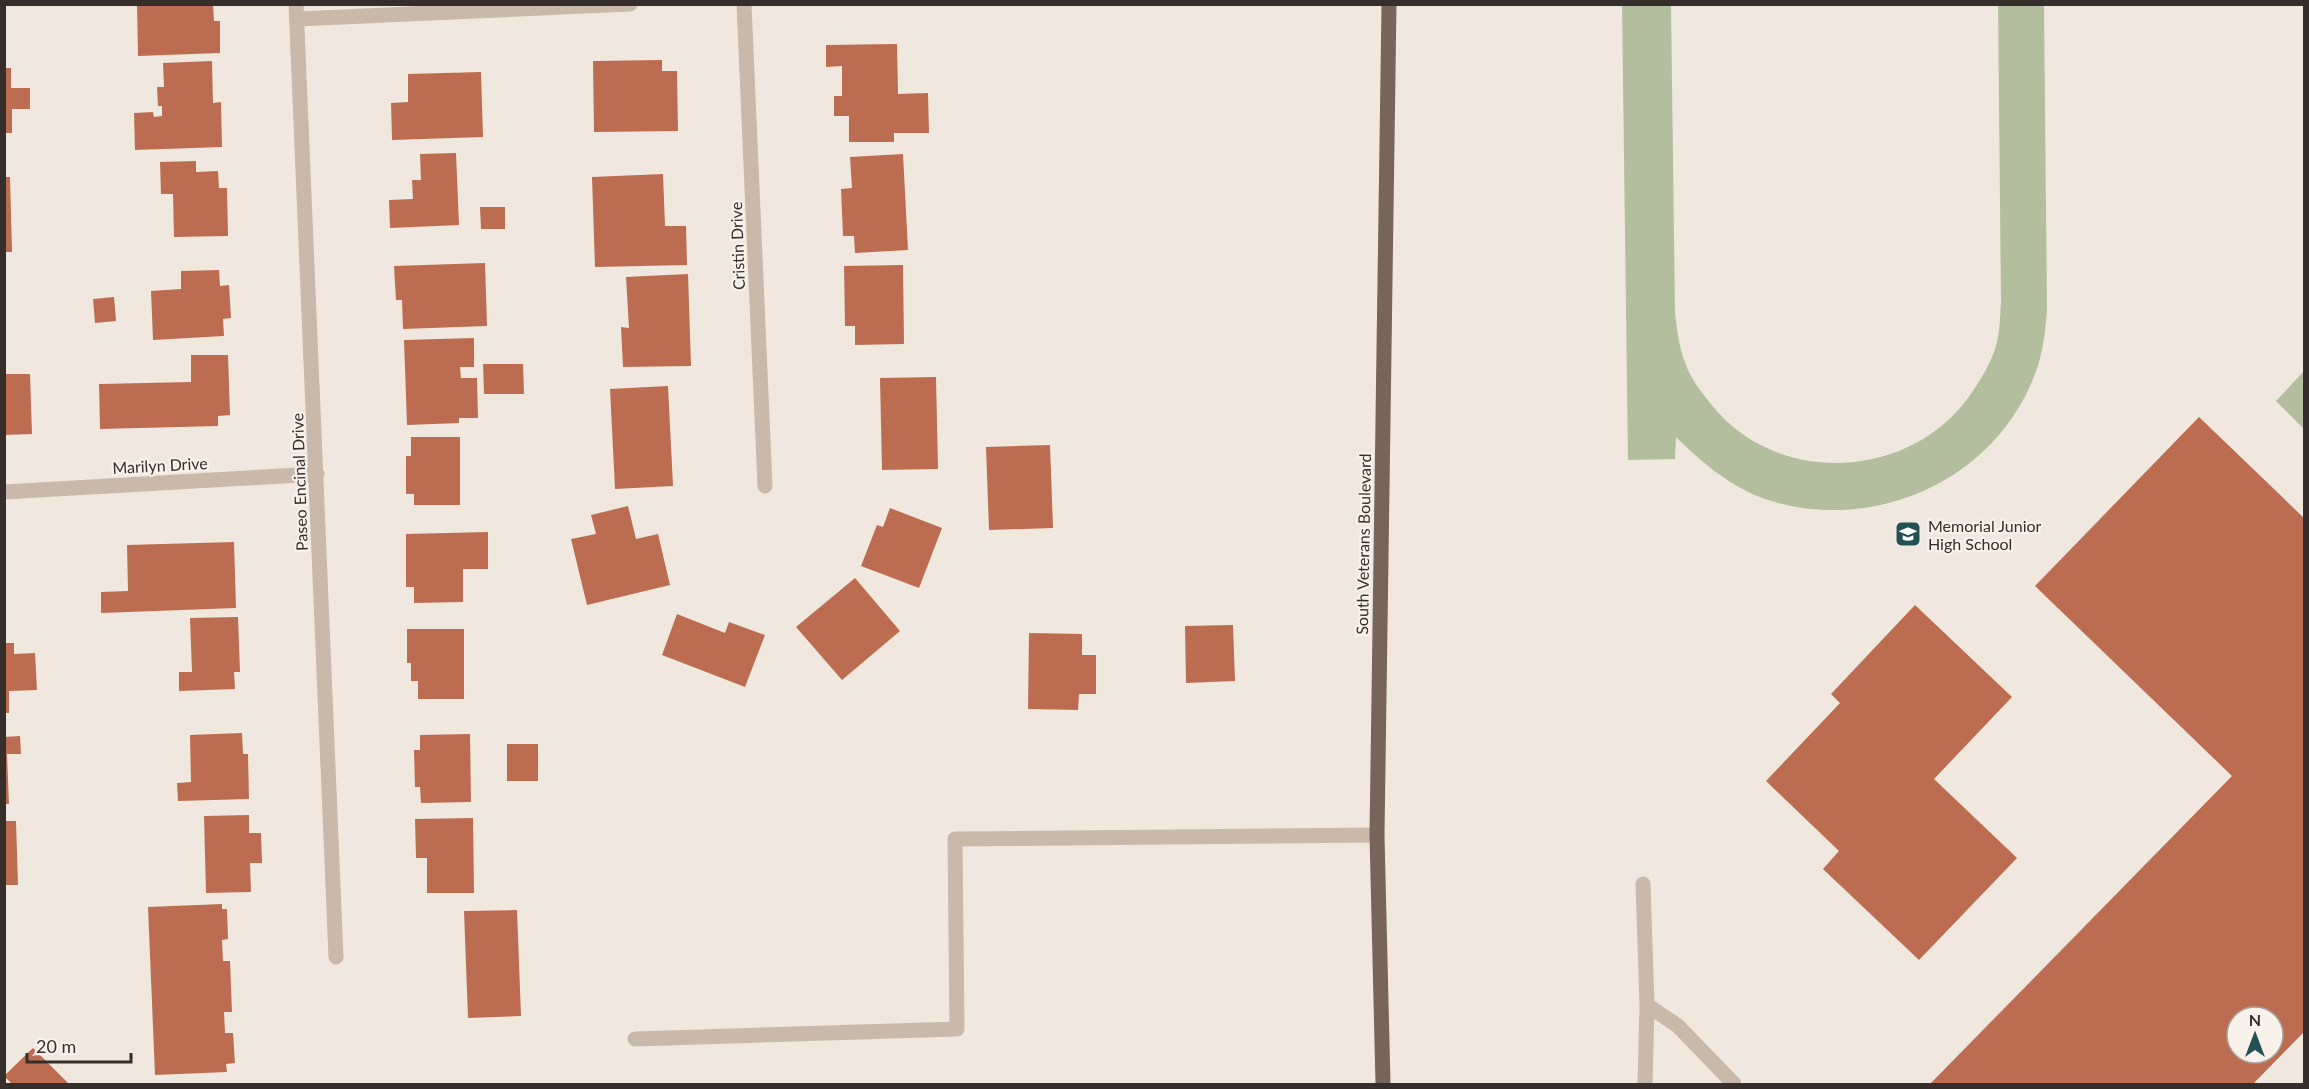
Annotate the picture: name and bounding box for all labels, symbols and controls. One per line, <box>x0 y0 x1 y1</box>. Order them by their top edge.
street label: Cristin Drive <box>726 202 748 290</box>
street label: Paseo Encinal Drive <box>287 413 311 551</box>
street label: Marilyn Drive <box>112 453 208 477</box>
street label: South Veterans Boulevard <box>1352 453 1374 635</box>
place label: Memorial Junior High School <box>1928 516 2042 553</box>
school or university icon: Memorial Junior High School <box>1893 519 1923 549</box>
north arrow <box>2225 1005 2285 1065</box>
text: N <box>2249 1010 2261 1029</box>
scale bar <box>27 1026 130 1064</box>
text: 20 m <box>36 1035 76 1057</box>

